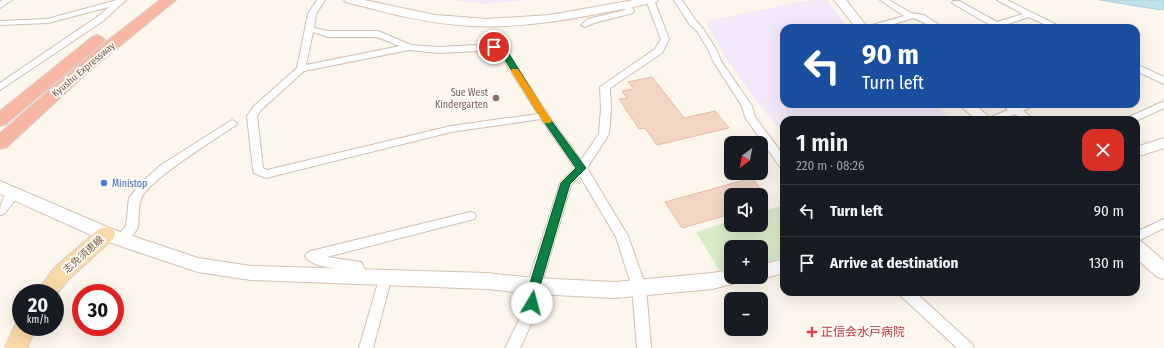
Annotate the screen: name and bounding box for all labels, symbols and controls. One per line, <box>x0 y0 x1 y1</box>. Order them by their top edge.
pin <box>477 30 511 64</box>
icon: arrive <box>483 36 505 58</box>
text: 90 m <box>862 38 919 71</box>
street label: Kyushu Expressway <box>50 40 118 100</box>
icon: left <box>796 40 848 92</box>
text: Turn left <box>862 72 924 94</box>
place label: Sue West Kindergarten <box>435 87 489 111</box>
marker: Sue West Kindergarten <box>491 93 501 103</box>
text: 1 min <box>796 129 848 157</box>
button: close <box>1082 129 1124 171</box>
north arrow <box>724 136 768 180</box>
map controls <box>724 136 768 336</box>
text: 220 m · 08:26 <box>796 158 864 173</box>
marker: Ministop <box>99 178 109 188</box>
place label: Ministop <box>112 178 147 190</box>
button: sound <box>724 188 768 232</box>
icon: left <box>796 200 818 222</box>
text: Turn left <box>830 202 883 220</box>
text: 90 m <box>1094 202 1124 220</box>
street label: 志免須恵線 <box>61 234 106 276</box>
button: + <box>724 240 768 284</box>
icon: arrive <box>796 252 818 274</box>
text: Arrive at destination <box>830 254 958 272</box>
text: 130 m <box>1089 254 1124 272</box>
position arrow <box>511 282 553 324</box>
speed limit sign: 30 <box>72 284 124 336</box>
button: − <box>724 292 768 336</box>
text: 20 <box>28 293 48 317</box>
text: km/h <box>27 314 49 326</box>
place label: 正信会水戸病院 <box>821 325 905 339</box>
marker: 正信会水戸病院 <box>806 326 818 338</box>

